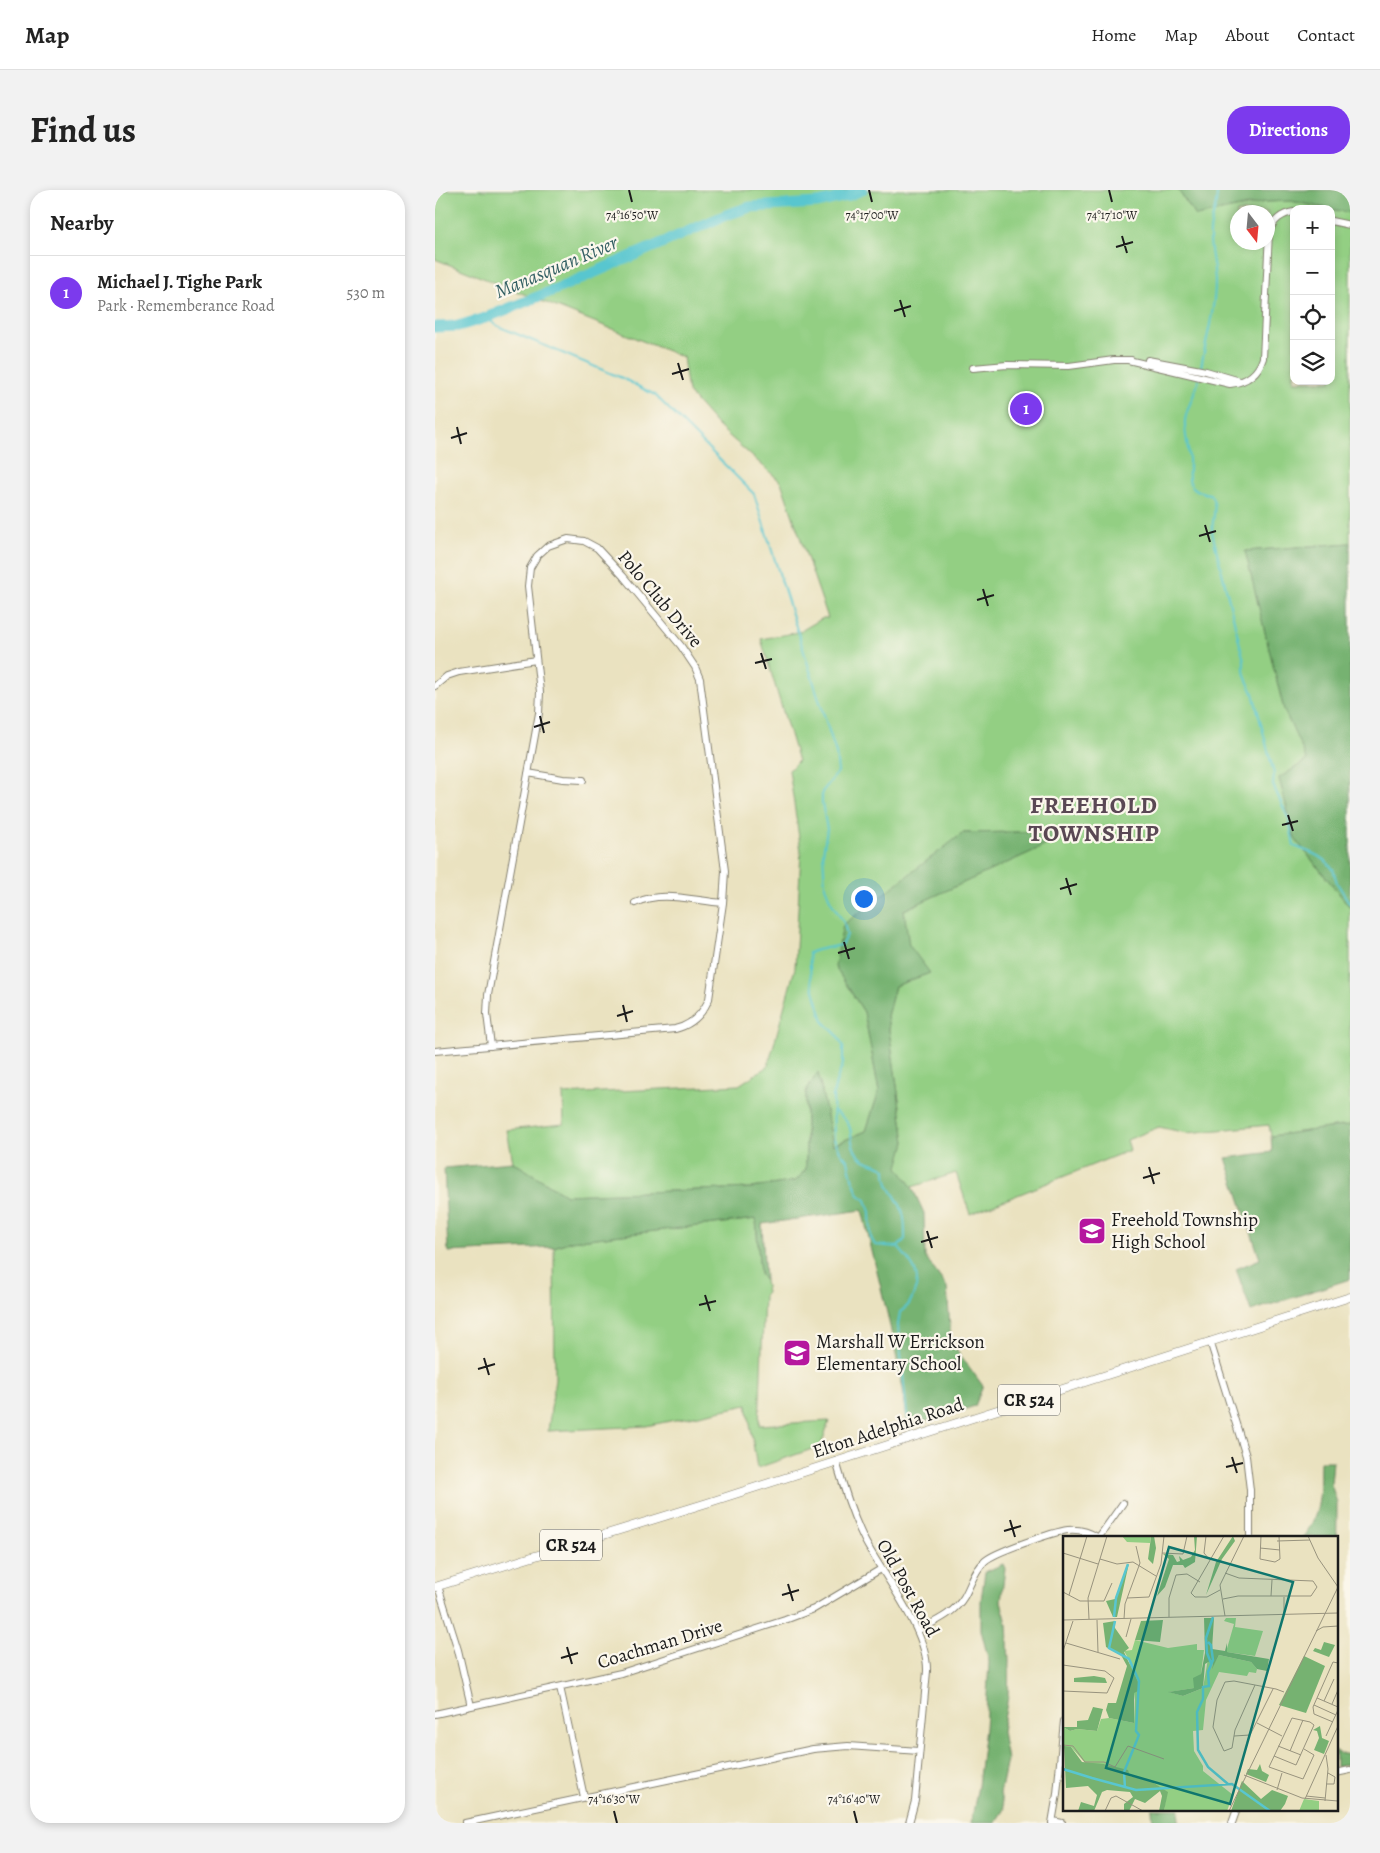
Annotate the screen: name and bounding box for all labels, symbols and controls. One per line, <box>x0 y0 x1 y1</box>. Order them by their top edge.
text: Map <box>25 19 69 51</box>
text: Home <box>1091 23 1136 47</box>
text: Map <box>1164 23 1197 47</box>
text: About <box>1225 23 1269 47</box>
text: Contact <box>1297 23 1355 47</box>
text: Find us <box>30 106 136 154</box>
button: Directions <box>1227 106 1350 154</box>
north arrow <box>1230 205 1275 250</box>
map controls <box>1290 205 1335 385</box>
button: + <box>1290 205 1335 250</box>
text: 74°16'50"W <box>606 207 659 223</box>
text: 74°17'00"W <box>846 207 899 223</box>
text: 74°17'10"W <box>1087 207 1138 223</box>
text: Nearby <box>50 209 113 237</box>
water label: Manasquan River <box>490 229 623 305</box>
button: − <box>1290 250 1335 295</box>
text: Michael J. Tighe Park <box>97 269 262 295</box>
text: 1 <box>63 282 69 304</box>
text: 530 m <box>346 282 385 304</box>
text: Park · Rememberance Road <box>97 295 274 317</box>
button: locate <box>1290 295 1335 340</box>
button: layers <box>1290 340 1335 385</box>
pin: 1 <box>1010 390 1042 428</box>
street label: Polo Club Drive <box>612 545 708 653</box>
district label: FREEHOLD TOWNSHIP <box>1029 789 1159 849</box>
your location <box>851 886 877 912</box>
place label: Freehold Township High School <box>1111 1207 1258 1255</box>
school or university icon: Freehold Township High School <box>1077 1216 1107 1246</box>
place label: Marshall W Errickson Elementary School <box>816 1329 985 1377</box>
school or university icon: Marshall W Errickson Elementary School <box>782 1338 812 1368</box>
road number: CR 524 <box>998 1384 1060 1416</box>
street label: Elton Adelphia Road <box>809 1391 968 1465</box>
road number: CR 524 <box>540 1530 602 1560</box>
street label: Old Post Road <box>870 1534 946 1642</box>
inset map <box>1063 1536 1337 1810</box>
street label: Coachman Drive <box>594 1613 726 1675</box>
text: 74°16'30"W <box>588 1791 641 1807</box>
text: 74°16'40"W <box>828 1791 881 1807</box>

